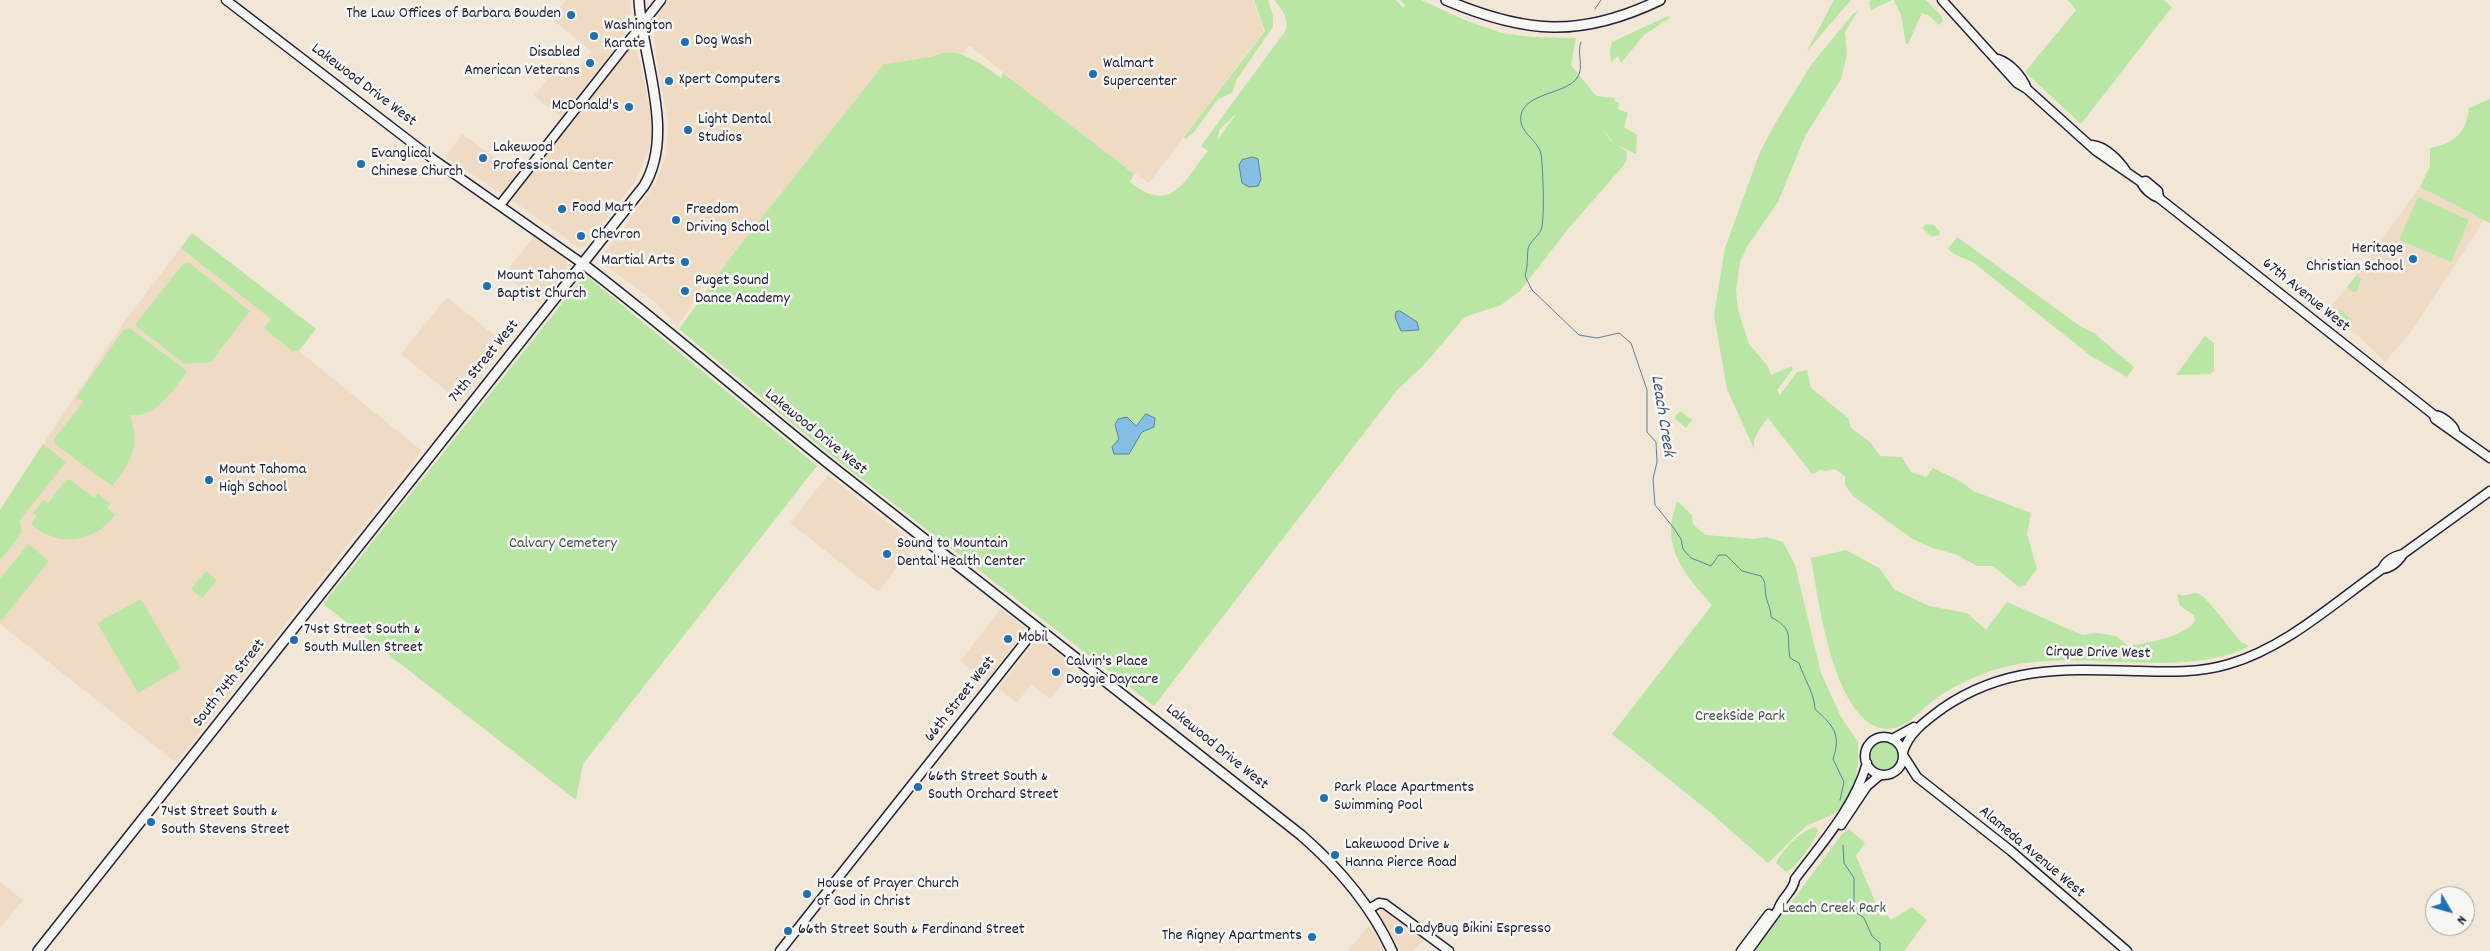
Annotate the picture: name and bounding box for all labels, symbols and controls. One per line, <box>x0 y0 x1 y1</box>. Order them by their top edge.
place label: The Law Offices of Barbara Bowden <box>346 5 561 25</box>
marker: The Law Offices of Barbara Bowden <box>565 9 577 21</box>
place label: Washington Karate <box>604 17 672 55</box>
marker: Washington Karate <box>588 30 600 42</box>
place label: Dog Wash <box>695 32 752 52</box>
marker: Dog Wash <box>679 36 691 48</box>
street label: Lakewood Drive West <box>307 40 419 132</box>
place label: Disabled American Veterans <box>464 44 580 82</box>
place label: Walmart Supercenter <box>1103 55 1177 93</box>
marker: Disabled American Veterans <box>584 57 596 69</box>
marker: Walmart Supercenter <box>1087 68 1099 80</box>
place label: Xpert Computers <box>679 71 780 91</box>
marker: Xpert Computers <box>663 75 675 87</box>
place label: McDonald's <box>552 97 619 117</box>
marker: McDonald's <box>623 101 635 113</box>
place label: Light Dental Studios <box>698 111 771 149</box>
marker: Light Dental Studios <box>682 124 694 136</box>
place label: Lakewood Professional Center <box>493 139 613 177</box>
place label: Evanglical Chinese Church <box>371 145 463 183</box>
marker: Lakewood Professional Center <box>477 152 489 164</box>
marker: Evanglical Chinese Church <box>355 158 367 170</box>
place label: Food Mart <box>572 199 633 219</box>
place label: Freedom Driving School <box>686 201 770 239</box>
marker: Food Mart <box>556 203 568 215</box>
marker: Freedom Driving School <box>670 214 682 226</box>
place label: Chevron <box>591 226 640 246</box>
marker: Chevron <box>575 230 587 242</box>
place label: Heritage Christian School <box>2306 240 2403 278</box>
place label: Martial Arts <box>601 252 675 272</box>
marker: Heritage Christian School <box>2407 253 2419 265</box>
street label: 67th Avenue West <box>2257 255 2353 337</box>
marker: Martial Arts <box>679 256 691 268</box>
place label: Mount Tahoma Baptist Church <box>497 267 586 305</box>
place label: Puget Sound Dance Academy <box>695 272 790 310</box>
marker: Mount Tahoma Baptist Church <box>481 280 493 292</box>
marker: Puget Sound Dance Academy <box>679 285 691 297</box>
street label: 74th Street West <box>446 317 524 407</box>
water label: Leach Creek <box>1644 374 1678 458</box>
street label: Lakewood Drive West <box>760 386 870 480</box>
place label: Mount Tahoma High School <box>219 461 306 499</box>
marker: Mount Tahoma High School <box>203 474 215 486</box>
park label: Calvary Cemetery <box>509 535 617 555</box>
place label: Sound to Mountain Dental Health Center <box>897 535 1025 573</box>
marker: Sound to Mountain Dental Health Center <box>881 548 893 560</box>
place label: 74st Street South & South Mullen Street <box>304 621 423 659</box>
place label: Mobil <box>1018 629 1048 649</box>
marker: Mobil <box>1002 633 1014 645</box>
marker: 74st Street South & South Mullen Street <box>288 634 300 646</box>
street label: South 74th Street <box>190 636 270 732</box>
street label: Cirque Drive West <box>2045 643 2151 665</box>
street label: 66th Street West <box>921 653 1001 747</box>
place label: Calvin's Place Doggie Daycare <box>1066 653 1158 691</box>
marker: Calvin's Place Doggie Daycare <box>1050 666 1062 678</box>
street label: Lakewood Drive West <box>1161 701 1271 795</box>
park label: CreekSide Park <box>1695 708 1785 728</box>
place label: 66th Street South & South Orchard Street <box>928 768 1058 806</box>
place label: Park Place Apartments Swimming Pool <box>1334 779 1474 817</box>
marker: 66th Street South & South Orchard Street <box>912 781 924 793</box>
marker: Park Place Apartments Swimming Pool <box>1318 792 1330 804</box>
place label: 74st Street South & South Stevens Street <box>161 803 289 841</box>
street label: Alameda Avenue West <box>1974 803 2088 903</box>
marker: 74st Street South & South Stevens Street <box>145 816 157 828</box>
place label: Lakewood Drive & Hanna Pierce Road <box>1345 836 1457 874</box>
marker: Lakewood Drive & Hanna Pierce Road <box>1329 849 1341 861</box>
place label: House of Prayer Church of God in Christ <box>817 875 959 913</box>
north arrow <box>2425 886 2475 936</box>
marker: House of Prayer Church of God in Christ <box>801 888 813 900</box>
park label: Leach Creek Park <box>1782 900 1886 920</box>
text: N <box>2451 911 2471 928</box>
place label: LadyBug Bikini Espresso <box>1409 920 1551 940</box>
place label: 66th Street South & Ferdinand Street <box>798 921 1025 941</box>
marker: LadyBug Bikini Espresso <box>1393 924 1405 936</box>
marker: 66th Street South & Ferdinand Street <box>782 925 794 937</box>
place label: The Rigney Apartments <box>1162 927 1302 947</box>
marker: The Rigney Apartments <box>1306 931 1318 943</box>

